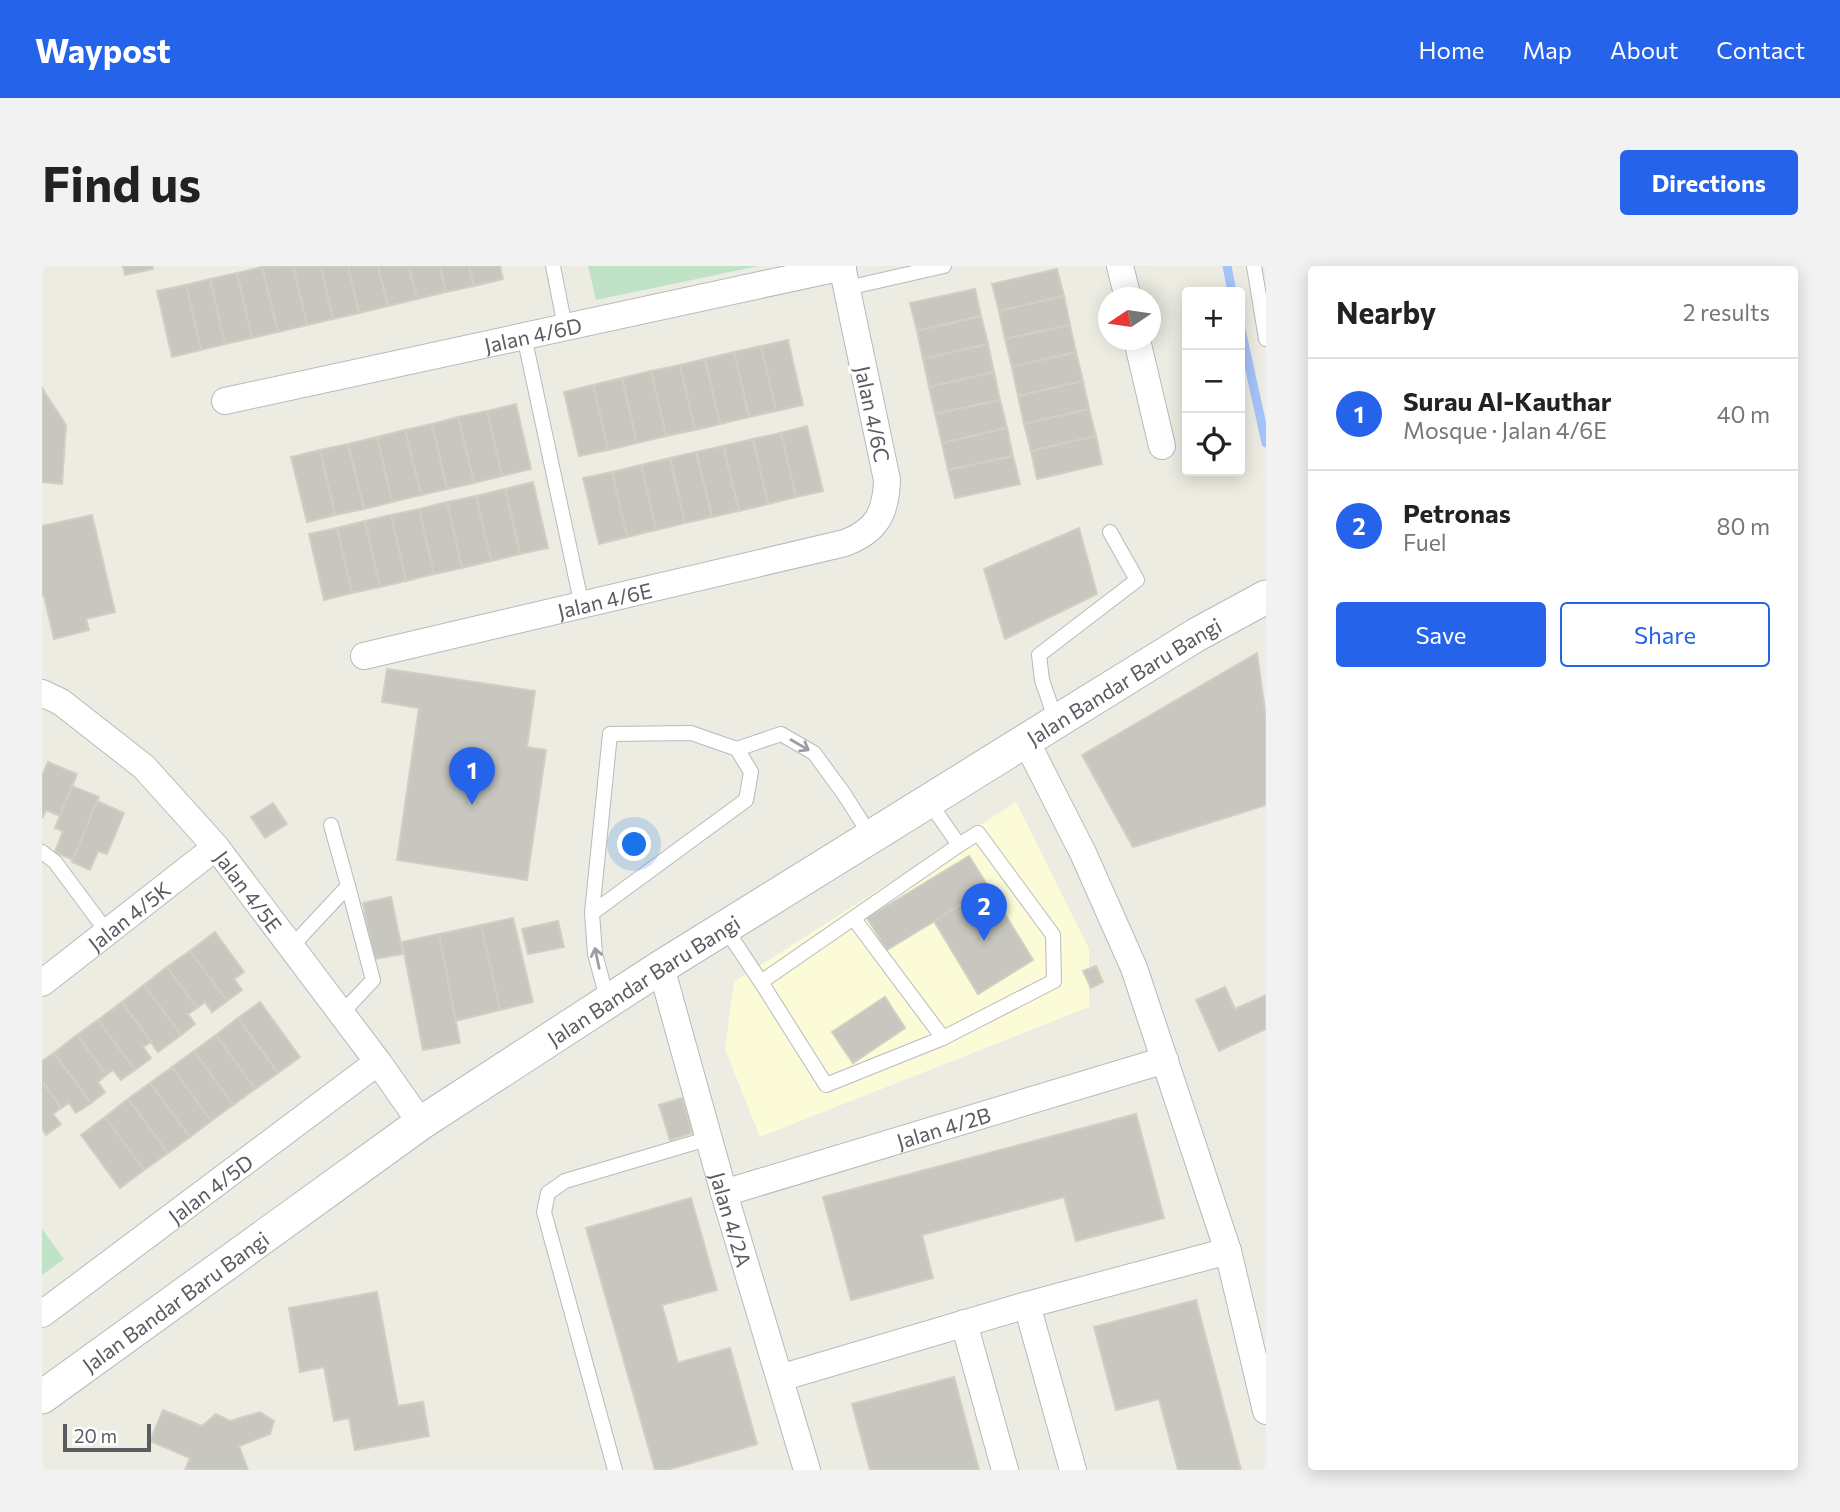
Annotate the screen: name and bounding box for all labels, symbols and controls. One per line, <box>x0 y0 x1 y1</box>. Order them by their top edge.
text: Waypost <box>35 29 171 70</box>
text: Home <box>1419 35 1485 64</box>
text: Map <box>1523 35 1572 64</box>
text: About <box>1610 35 1678 64</box>
text: Contact <box>1716 35 1805 64</box>
button: Directions <box>1620 150 1798 215</box>
text: Find us <box>42 152 201 212</box>
north arrow <box>1098 287 1161 350</box>
map controls <box>1182 287 1245 476</box>
button: + <box>1182 287 1245 350</box>
text: Nearby <box>1336 293 1436 330</box>
text: 2 results <box>1683 298 1770 326</box>
street label: Jalan 4/6D <box>482 312 584 357</box>
button: − <box>1182 350 1245 413</box>
street label: Jalan 4/6C <box>851 363 895 465</box>
text: Surau Al-Kauthar <box>1403 385 1611 416</box>
text: 1 <box>1354 400 1364 428</box>
text: 40 m <box>1717 400 1770 428</box>
button: locate <box>1182 413 1245 476</box>
text: Mosque · Jalan 4/6E <box>1403 416 1607 444</box>
text: Petronas <box>1403 497 1511 528</box>
text: 2 <box>1352 512 1366 540</box>
text: 80 m <box>1717 512 1770 540</box>
text: Fuel <box>1403 528 1447 556</box>
street label: Jalan 4/6E <box>555 576 654 623</box>
button: Save <box>1336 602 1546 667</box>
button: Share <box>1560 602 1770 667</box>
street label: Jalan Bandar Baru Bangi <box>1022 611 1225 750</box>
one-way arrow <box>789 739 810 752</box>
pin: 1 <box>449 747 495 805</box>
your location <box>617 827 651 861</box>
street label: Jalan 4/5E <box>210 845 288 937</box>
street label: Jalan 4/5K <box>82 875 175 955</box>
pin: 2 <box>961 883 1007 941</box>
street label: Jalan Bandar Baru Bangi <box>542 909 744 1050</box>
one-way arrow <box>589 948 602 970</box>
street label: Jalan 4/2B <box>893 1101 993 1153</box>
street label: Jalan 4/5D <box>163 1148 257 1228</box>
street label: Jalan 4/2A <box>706 1169 758 1270</box>
street label: Jalan Bandar Baru Bangi <box>77 1225 273 1377</box>
scale bar <box>63 1421 150 1453</box>
text: 20 m <box>74 1424 117 1447</box>

